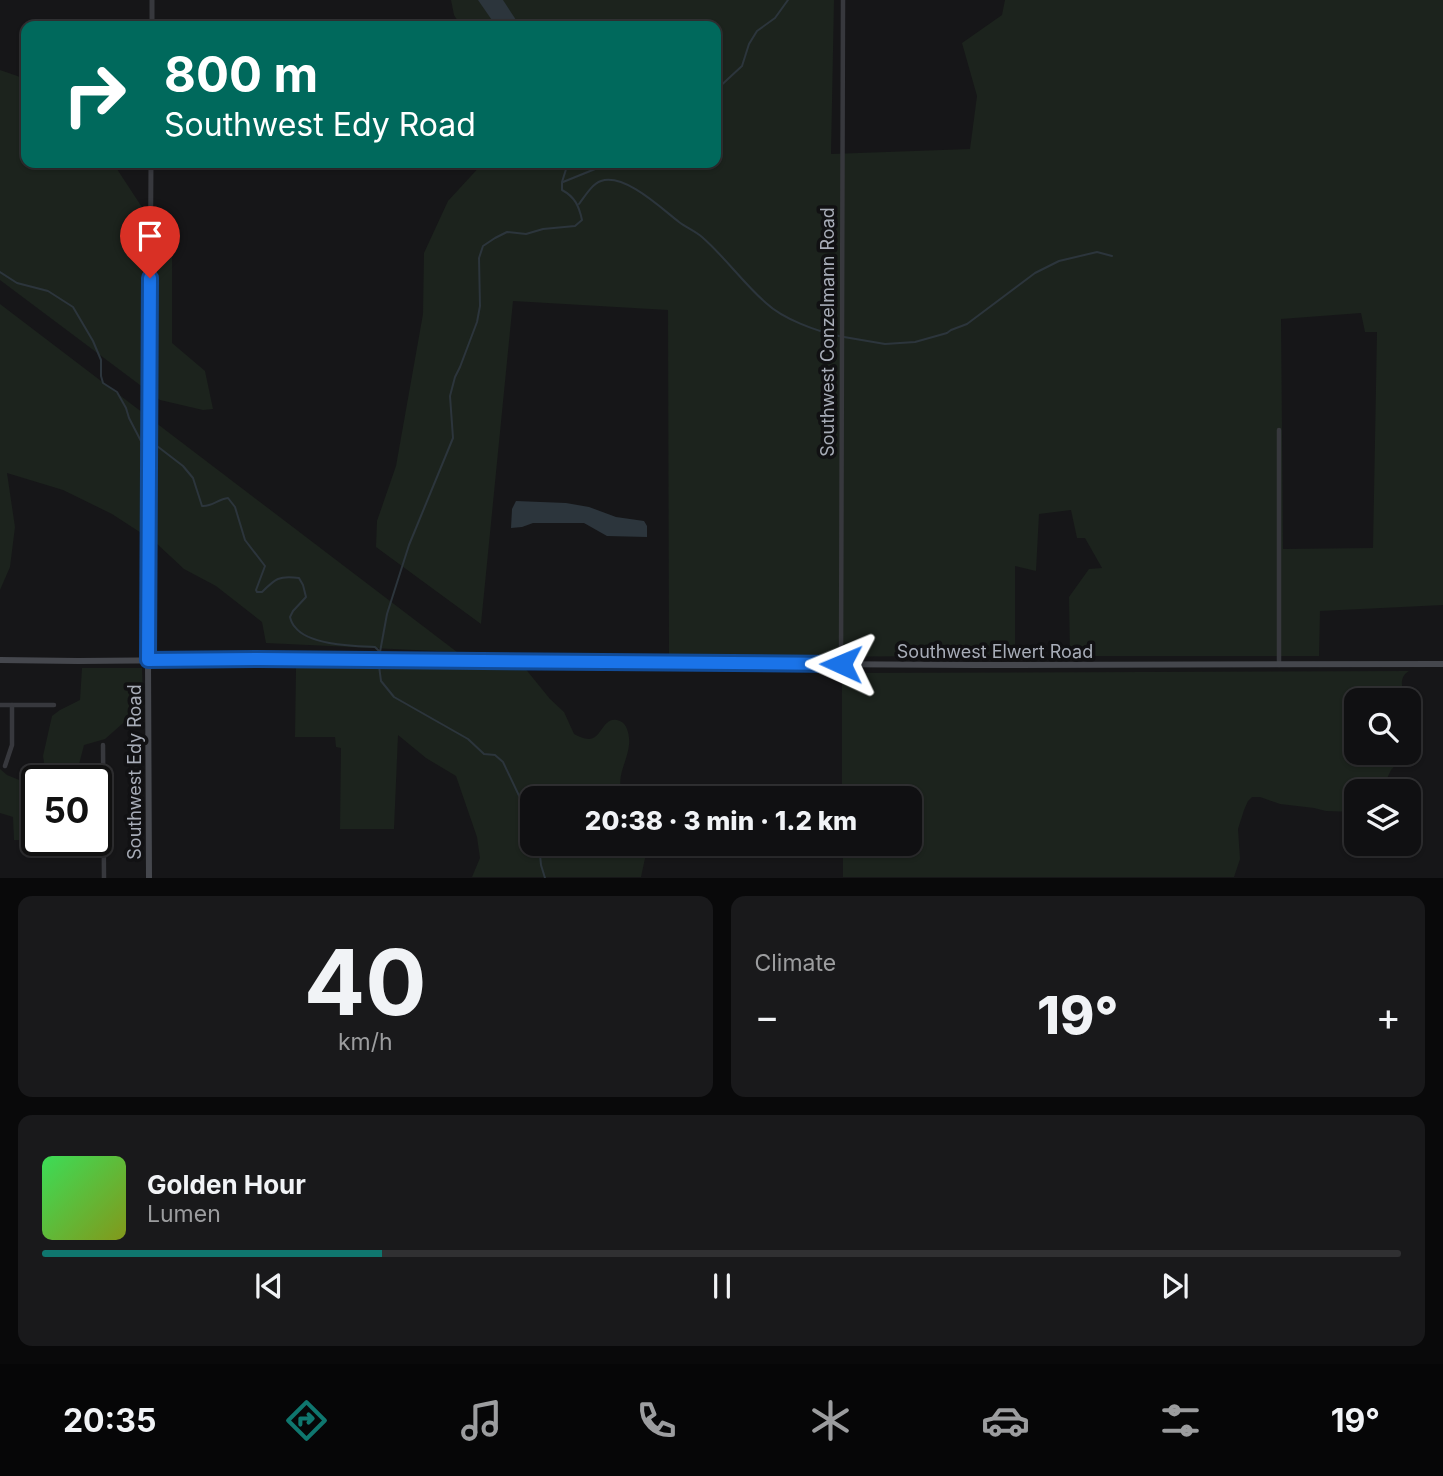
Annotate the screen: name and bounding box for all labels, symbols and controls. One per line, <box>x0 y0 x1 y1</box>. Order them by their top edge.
text: 800 m <box>164 45 318 104</box>
icon: right <box>49 49 140 140</box>
text: Southwest Edy Road <box>164 105 476 144</box>
pin <box>120 206 180 278</box>
street label: Southwest Conzelmann Road <box>817 207 838 457</box>
icon: arrive <box>131 217 169 255</box>
position arrow <box>804 627 878 701</box>
street label: Southwest Elwert Road <box>897 641 1093 662</box>
street label: Southwest Edy Road <box>124 684 145 860</box>
map controls <box>1344 688 1421 856</box>
button: search <box>1344 688 1421 765</box>
speed limit sign: 50 <box>21 765 112 856</box>
button: layers <box>1344 779 1421 856</box>
text: 20:38 · 3 min · 1.2 km <box>585 805 857 836</box>
text: 40 <box>304 927 427 1037</box>
text: Climate <box>755 949 836 977</box>
text: 19° <box>1037 984 1118 1047</box>
text: − <box>755 993 780 1039</box>
text: + <box>1376 993 1401 1039</box>
text: km/h <box>338 1028 393 1056</box>
text: Golden Hour <box>147 1169 306 1200</box>
text: Lumen <box>147 1200 221 1228</box>
icon: previous <box>250 1267 288 1305</box>
icon: pause <box>703 1267 741 1305</box>
icon: next <box>1156 1267 1194 1305</box>
icon: directions <box>282 1396 331 1445</box>
icon: music <box>457 1396 506 1445</box>
icon: phone <box>632 1396 681 1445</box>
icon: climate <box>806 1396 855 1445</box>
icon: car <box>981 1396 1030 1445</box>
icon: filters <box>1156 1396 1205 1445</box>
text: 20:35 <box>63 1401 156 1440</box>
text: 19° <box>1331 1401 1380 1440</box>

